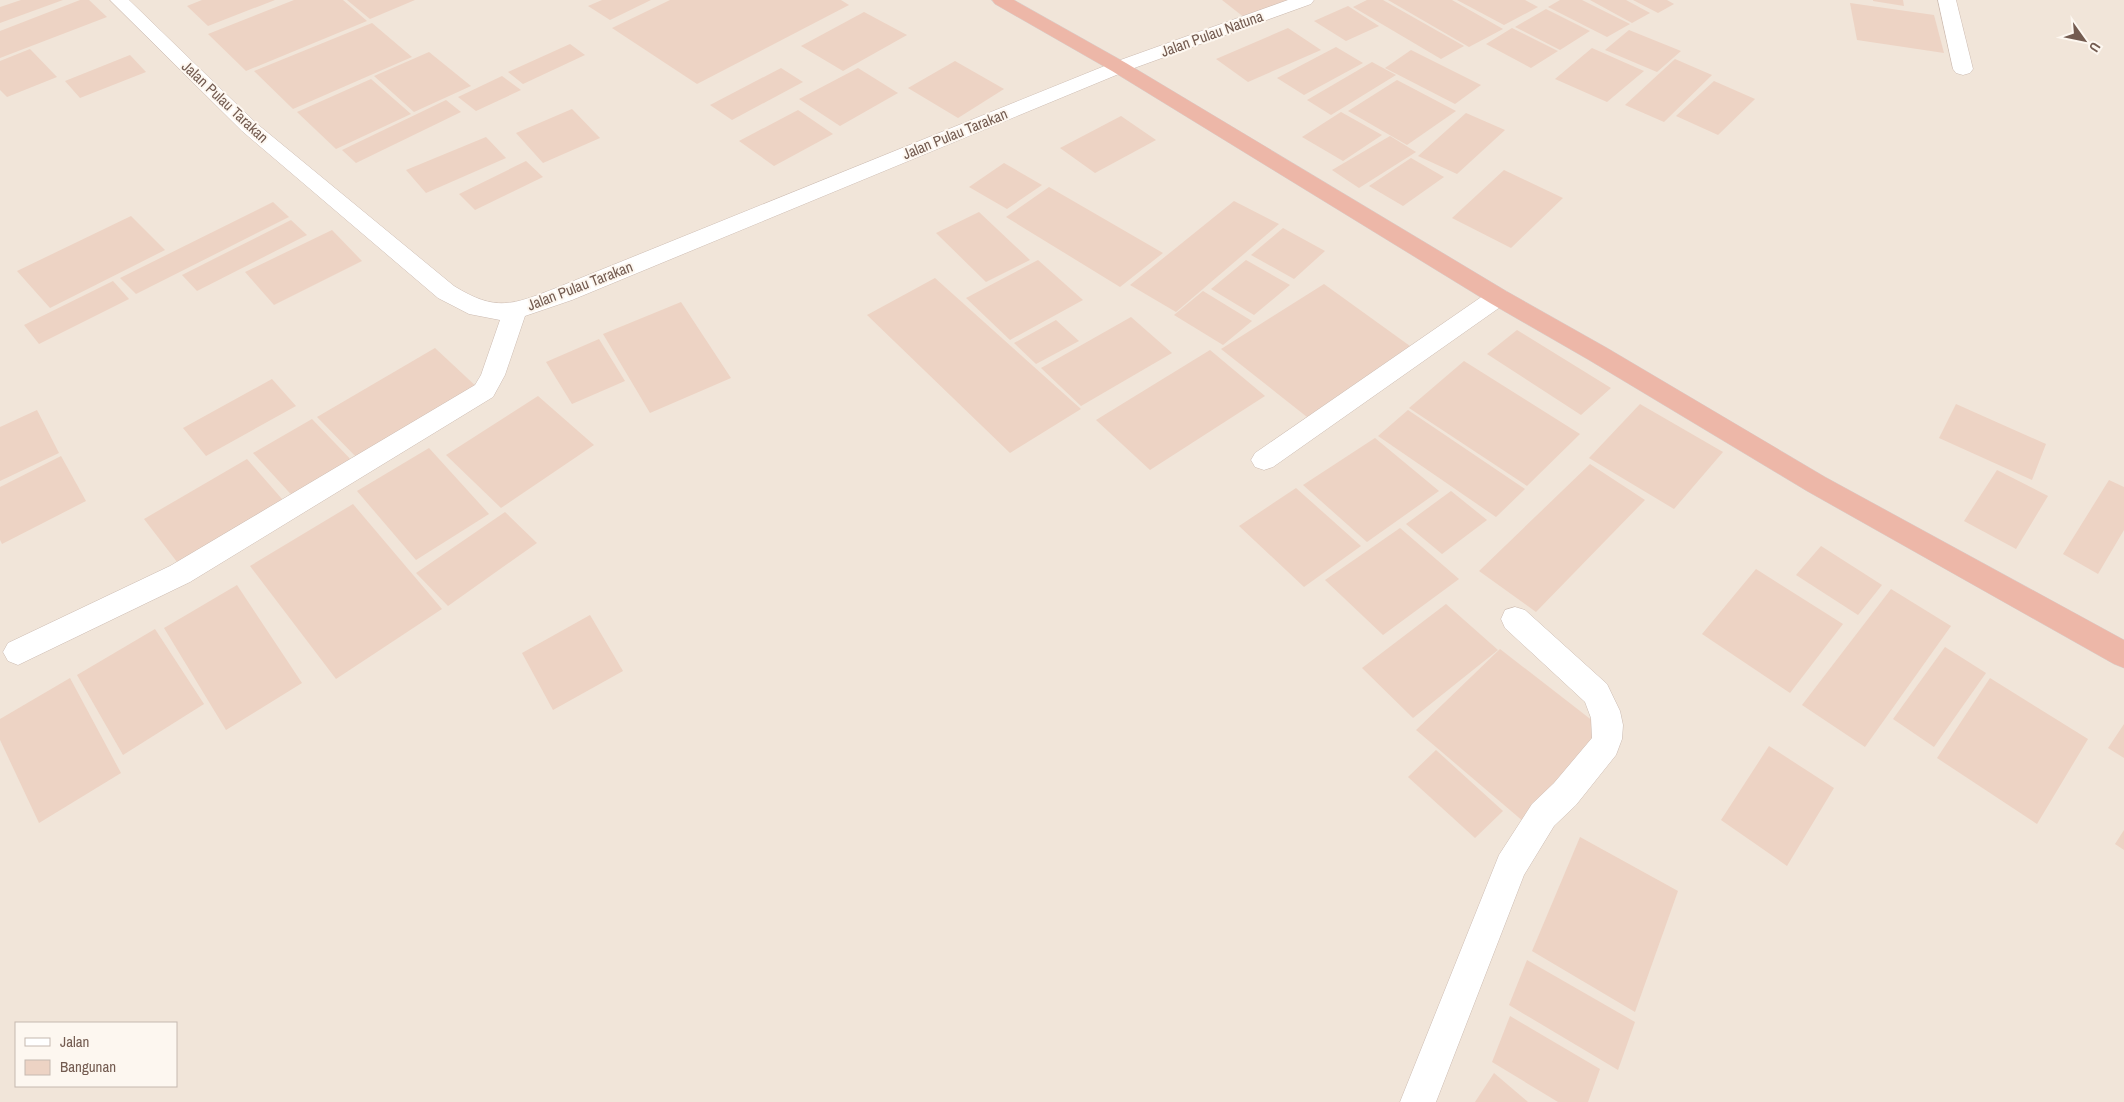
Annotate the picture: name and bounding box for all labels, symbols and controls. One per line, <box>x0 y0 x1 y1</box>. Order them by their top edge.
street label: Jalan Pulau Natuna <box>1158 5 1266 62</box>
north arrow <box>2059 15 2109 65</box>
text: U <box>2085 39 2105 55</box>
street label: Jalan Pulau Tarakan <box>177 56 273 147</box>
street label: Jalan Pulau Tarakan <box>899 103 1010 164</box>
street label: Jalan Pulau Tarakan <box>524 256 636 315</box>
legend <box>15 1022 178 1087</box>
text: Jalan <box>60 1031 89 1052</box>
text: Bangunan <box>60 1056 116 1077</box>

